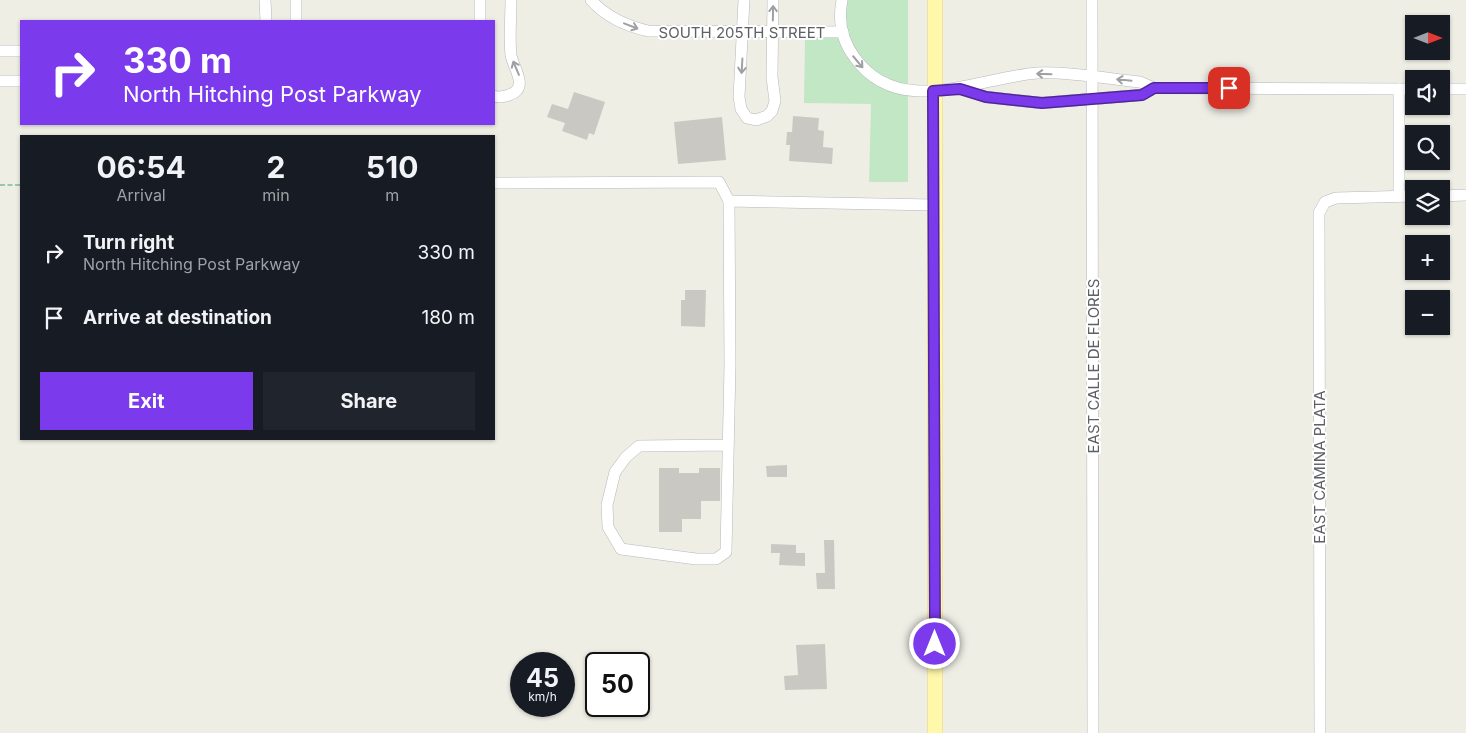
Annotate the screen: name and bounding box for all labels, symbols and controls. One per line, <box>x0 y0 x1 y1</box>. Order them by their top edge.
one-way arrow <box>768 6 777 22</box>
north arrow <box>1405 15 1450 60</box>
map controls <box>1405 15 1450 335</box>
one-way arrow <box>623 22 638 31</box>
street label: SOUTH 205TH STREET <box>659 23 825 42</box>
text: 330 m <box>123 39 232 81</box>
icon: right <box>40 40 105 105</box>
one-way arrow <box>853 55 864 68</box>
one-way arrow <box>738 58 747 74</box>
one-way arrow <box>511 61 521 76</box>
pin <box>1208 67 1250 109</box>
one-way arrow <box>1036 69 1052 78</box>
button: sound <box>1405 70 1450 115</box>
icon: arrive <box>1215 74 1243 102</box>
one-way arrow <box>1116 75 1132 85</box>
text: North Hitching Post Parkway <box>123 81 422 107</box>
button: search <box>1405 125 1450 170</box>
text: 06:54 <box>97 149 186 185</box>
text: 2 <box>266 149 285 185</box>
text: 510 <box>366 149 418 185</box>
button: layers <box>1405 180 1450 225</box>
text: Arrival <box>117 185 166 205</box>
text: min <box>262 185 290 205</box>
text: m <box>385 185 399 205</box>
text: Turn right <box>83 231 174 254</box>
button: + <box>1405 235 1450 280</box>
icon: right <box>40 239 68 267</box>
text: 330 m <box>418 241 475 264</box>
text: North Hitching Post Parkway <box>83 254 300 274</box>
street label: EAST CALLE DE FLORES <box>1084 279 1103 453</box>
button: − <box>1405 290 1450 335</box>
icon: arrive <box>40 304 68 332</box>
text: Arrive at destination <box>83 306 272 329</box>
text: 180 m <box>422 306 475 329</box>
button: Exit <box>40 372 253 430</box>
button: Share <box>263 372 475 430</box>
street label: EAST CAMINA PLATA <box>1310 390 1329 544</box>
position arrow <box>908 617 960 669</box>
speed limit sign: 50 <box>585 652 650 717</box>
text: 45 <box>526 663 559 693</box>
text: km/h <box>528 689 557 704</box>

